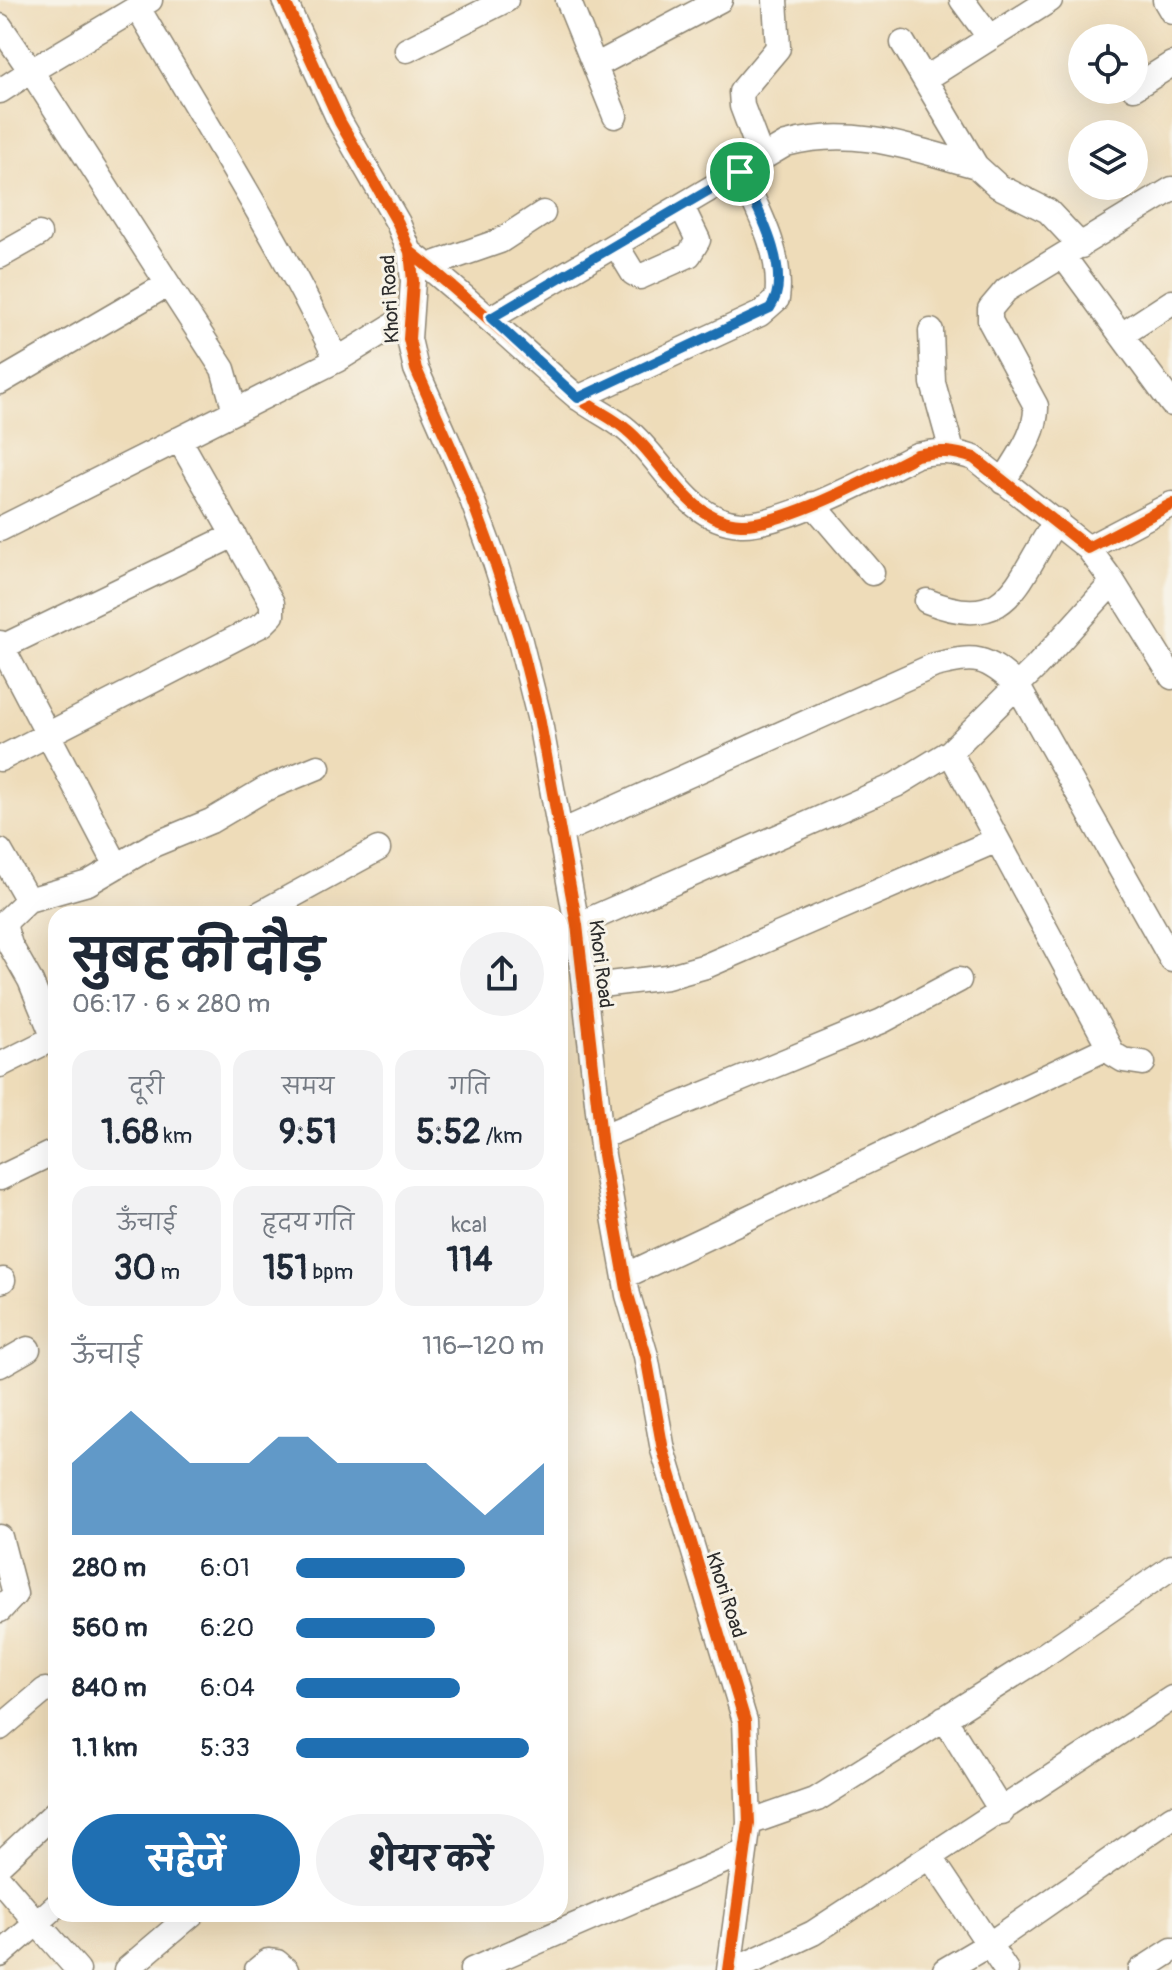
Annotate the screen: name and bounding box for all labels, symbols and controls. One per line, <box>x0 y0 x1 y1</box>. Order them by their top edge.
map controls <box>1068 24 1148 200</box>
button: locate <box>1068 24 1148 104</box>
button: layers <box>1068 120 1148 200</box>
pin <box>706 138 774 206</box>
icon: arrive <box>718 150 762 194</box>
street label: Khori Road <box>375 254 405 344</box>
street label: Khori Road <box>583 918 619 1010</box>
text: सुबह की दौड़ <box>72 930 324 985</box>
button: share <box>460 932 544 1016</box>
text: 06:17 · 6 × 280 m <box>72 988 270 1020</box>
text: दूरी <box>129 1073 164 1101</box>
text: समय <box>282 1073 334 1101</box>
text: गति <box>449 1073 489 1101</box>
text: 1.68 <box>101 1111 159 1154</box>
text: 9:51 <box>279 1111 337 1154</box>
text: 5:52 <box>416 1111 481 1154</box>
text: km <box>159 1122 192 1150</box>
text: /km <box>481 1122 522 1150</box>
text: ऊँचाई <box>117 1209 176 1237</box>
text: हृदय गति <box>262 1209 354 1237</box>
text: kcal <box>451 1211 487 1239</box>
text: 114 <box>446 1239 492 1282</box>
text: 30 <box>113 1247 156 1290</box>
text: 151 <box>263 1247 308 1290</box>
text: m <box>156 1258 180 1286</box>
text: bpm <box>308 1258 353 1286</box>
text: 116–120 m <box>422 1330 544 1362</box>
text: ऊँचाई <box>72 1339 142 1371</box>
street label: Khori Road <box>700 1549 752 1641</box>
text: 280 m <box>72 1552 146 1584</box>
text: 6:01 <box>200 1552 250 1584</box>
text: 560 m <box>72 1612 148 1644</box>
text: 6:20 <box>200 1612 254 1644</box>
text: 840 m <box>72 1672 147 1704</box>
text: 6:04 <box>200 1672 255 1704</box>
text: 1.1 km <box>72 1732 138 1764</box>
text: 5:33 <box>200 1732 250 1764</box>
button: सहेजें <box>72 1814 300 1906</box>
button: शेयर करें <box>316 1814 544 1906</box>

